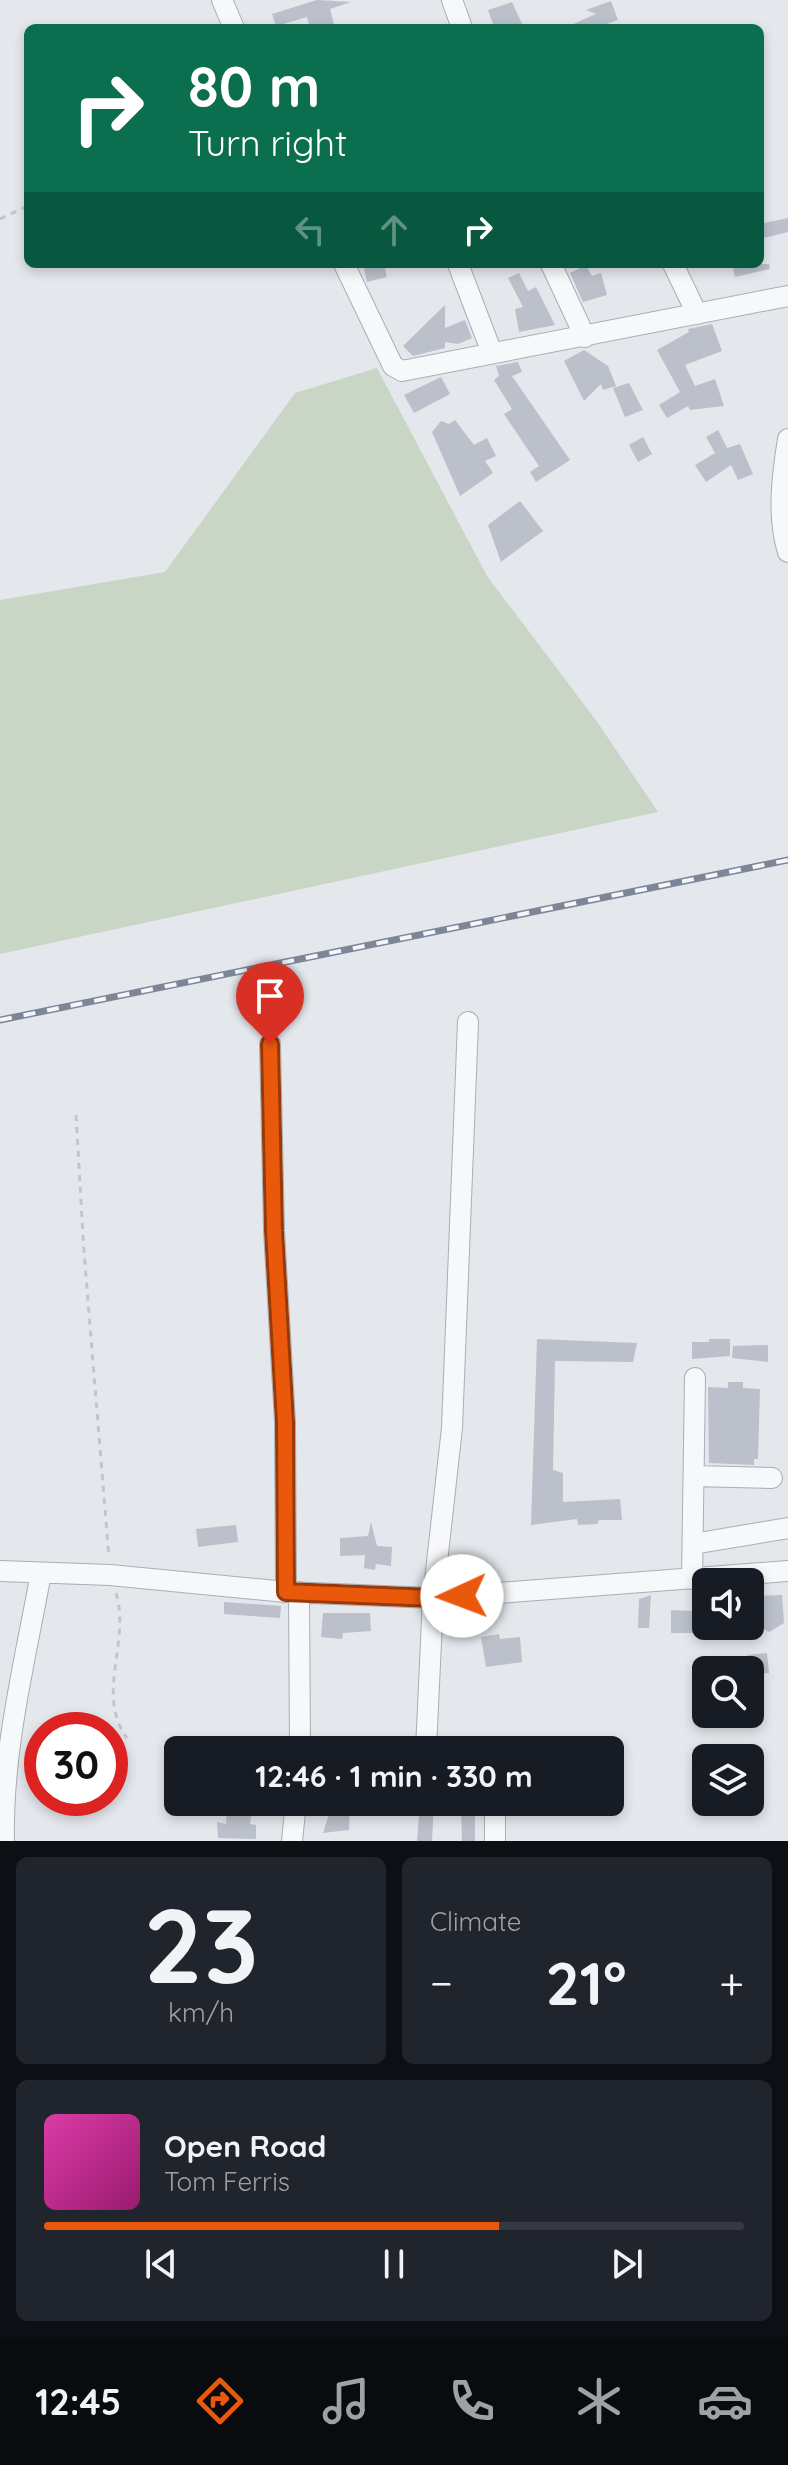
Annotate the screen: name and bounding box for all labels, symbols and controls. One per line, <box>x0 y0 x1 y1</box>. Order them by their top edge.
text: 80 m <box>188 51 320 121</box>
icon: right <box>56 56 160 160</box>
text: Turn right <box>188 120 347 165</box>
icon: left <box>288 208 332 252</box>
icon: ahead <box>372 208 416 252</box>
icon: right <box>456 208 500 252</box>
pin <box>236 962 304 1044</box>
icon: arrive <box>248 974 292 1018</box>
position arrow <box>420 1554 504 1638</box>
map controls <box>692 1568 764 1816</box>
button: sound <box>692 1568 764 1640</box>
button: search <box>692 1656 764 1728</box>
speed limit sign: 30 <box>24 1712 128 1816</box>
button: layers <box>692 1744 764 1816</box>
text: 12:46 · 1 min · 330 m <box>255 1757 533 1795</box>
text: 23 <box>143 1879 259 2009</box>
text: Climate <box>430 1905 521 1938</box>
text: 21° <box>546 1945 627 2020</box>
text: − <box>430 1955 453 2010</box>
text: + <box>719 1955 744 2010</box>
text: km/h <box>168 1996 234 2029</box>
text: Open Road <box>164 2127 326 2165</box>
text: Tom Ferris <box>164 2165 290 2198</box>
icon: previous <box>139 2242 183 2286</box>
icon: pause <box>372 2242 416 2286</box>
icon: next <box>605 2242 649 2286</box>
icon: directions <box>192 2373 248 2429</box>
icon: music <box>318 2373 374 2429</box>
icon: phone <box>444 2373 500 2429</box>
icon: climate <box>571 2373 627 2429</box>
icon: car <box>697 2373 753 2429</box>
text: 12:45 <box>35 2379 121 2424</box>

